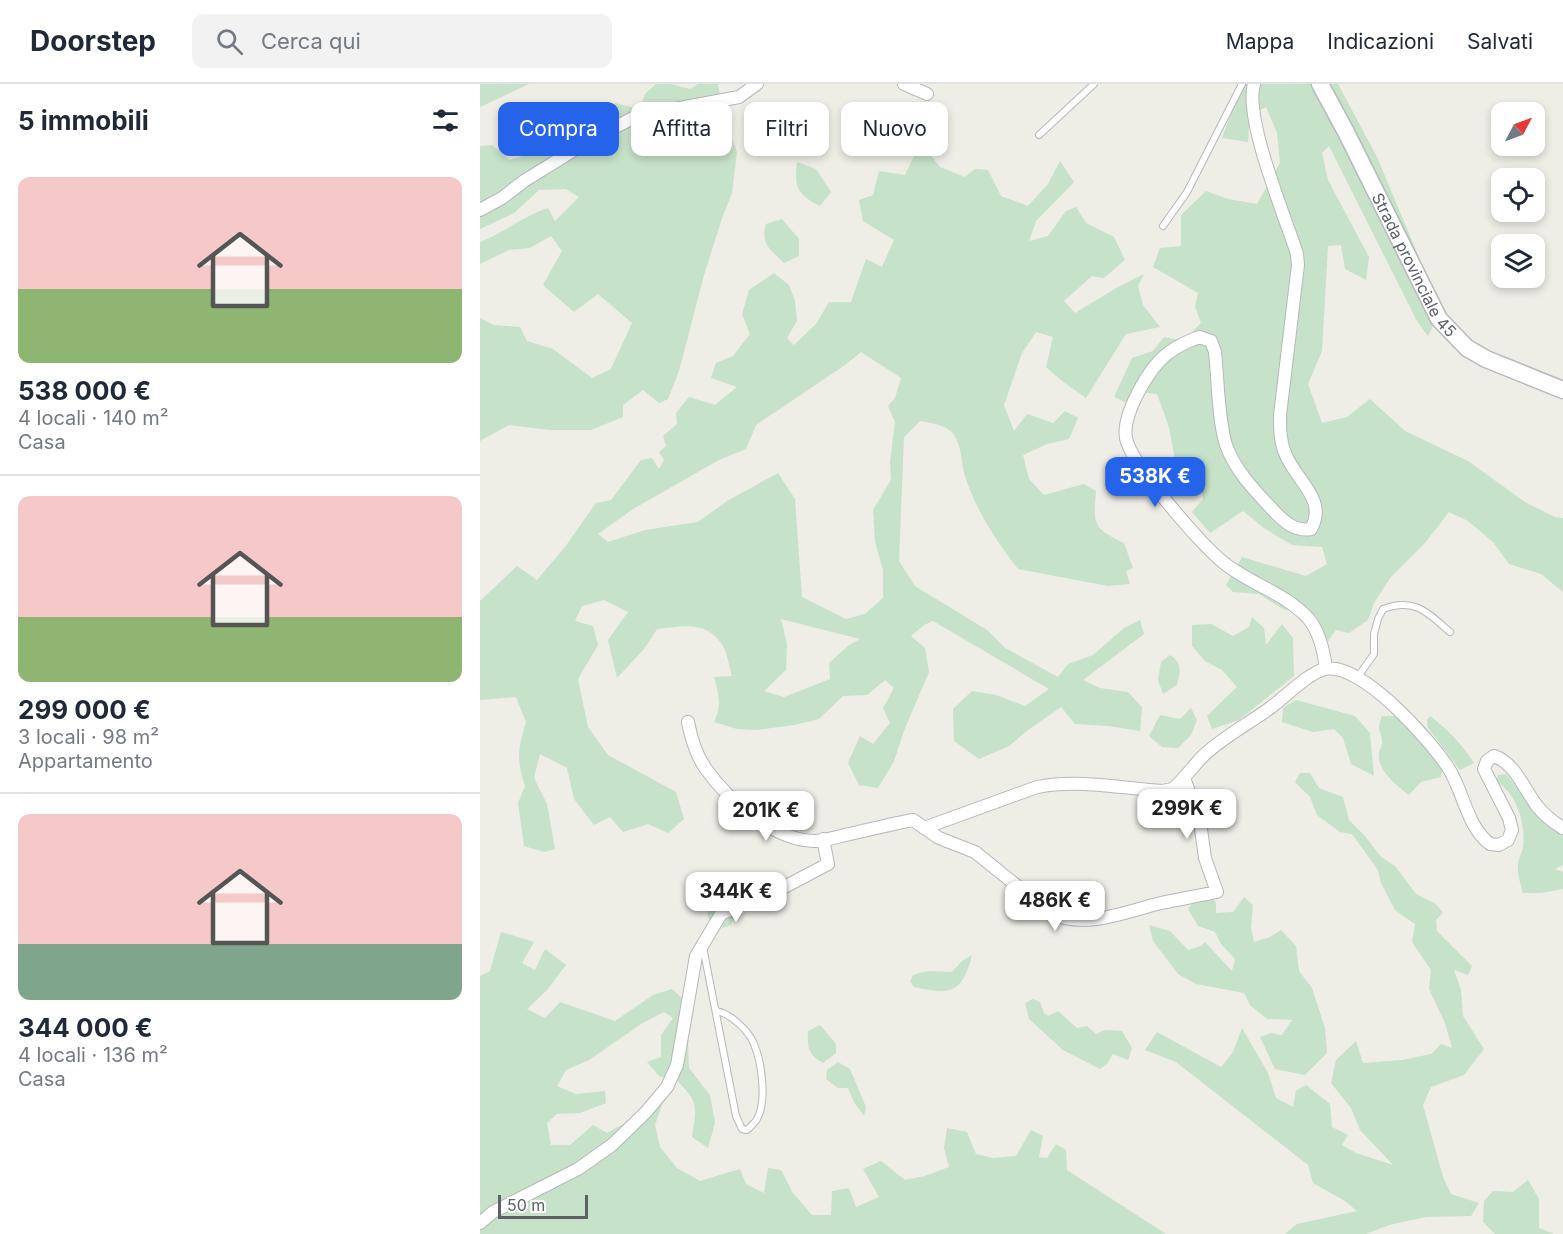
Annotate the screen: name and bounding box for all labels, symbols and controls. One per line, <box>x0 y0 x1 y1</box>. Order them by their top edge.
search box <box>192 14 612 68</box>
text: Doorstep <box>30 24 156 58</box>
icon: search <box>213 25 246 58</box>
text: Cerca qui <box>261 28 361 54</box>
text: Mappa <box>1226 29 1294 54</box>
text: Indicazioni <box>1327 29 1434 54</box>
text: Salvati <box>1467 29 1533 54</box>
chip: Compra <box>498 102 619 156</box>
chip: Affitta <box>631 102 732 156</box>
chip: Filtri <box>744 102 829 156</box>
chip: Nuovo <box>841 102 948 156</box>
north arrow <box>1491 102 1545 156</box>
map controls <box>1491 102 1545 288</box>
icon: filters <box>429 104 462 137</box>
text: 5 immobili <box>18 105 149 136</box>
button: locate <box>1491 168 1545 222</box>
street label: Strada provinciale 45 <box>1368 189 1461 341</box>
icon: home <box>186 216 294 324</box>
button: layers <box>1491 234 1545 288</box>
text: 538 000 € <box>18 375 151 406</box>
text: 4 locali · 140 m² <box>18 406 169 430</box>
text: Casa <box>18 430 66 454</box>
pin: 538K € <box>1106 457 1204 508</box>
text: 538K € <box>1119 464 1191 488</box>
icon: home <box>186 535 294 643</box>
text: 299 000 € <box>18 694 151 725</box>
text: 3 locali · 98 m² <box>18 725 159 749</box>
text: Appartamento <box>18 749 153 773</box>
pin: 299K € <box>1138 789 1236 840</box>
pin: 201K € <box>717 791 815 842</box>
text: 299K € <box>1151 796 1223 820</box>
text: 201K € <box>732 798 800 822</box>
icon: home <box>186 853 294 961</box>
pin: 344K € <box>687 872 785 923</box>
text: 344K € <box>700 879 772 903</box>
pin: 486K € <box>1006 881 1104 932</box>
text: 486K € <box>1019 888 1091 912</box>
text: 344 000 € <box>18 1012 153 1043</box>
text: 4 locali · 136 m² <box>18 1043 168 1067</box>
text: Casa <box>18 1067 66 1091</box>
scale bar <box>498 1192 588 1220</box>
text: 50 m <box>507 1195 545 1215</box>

